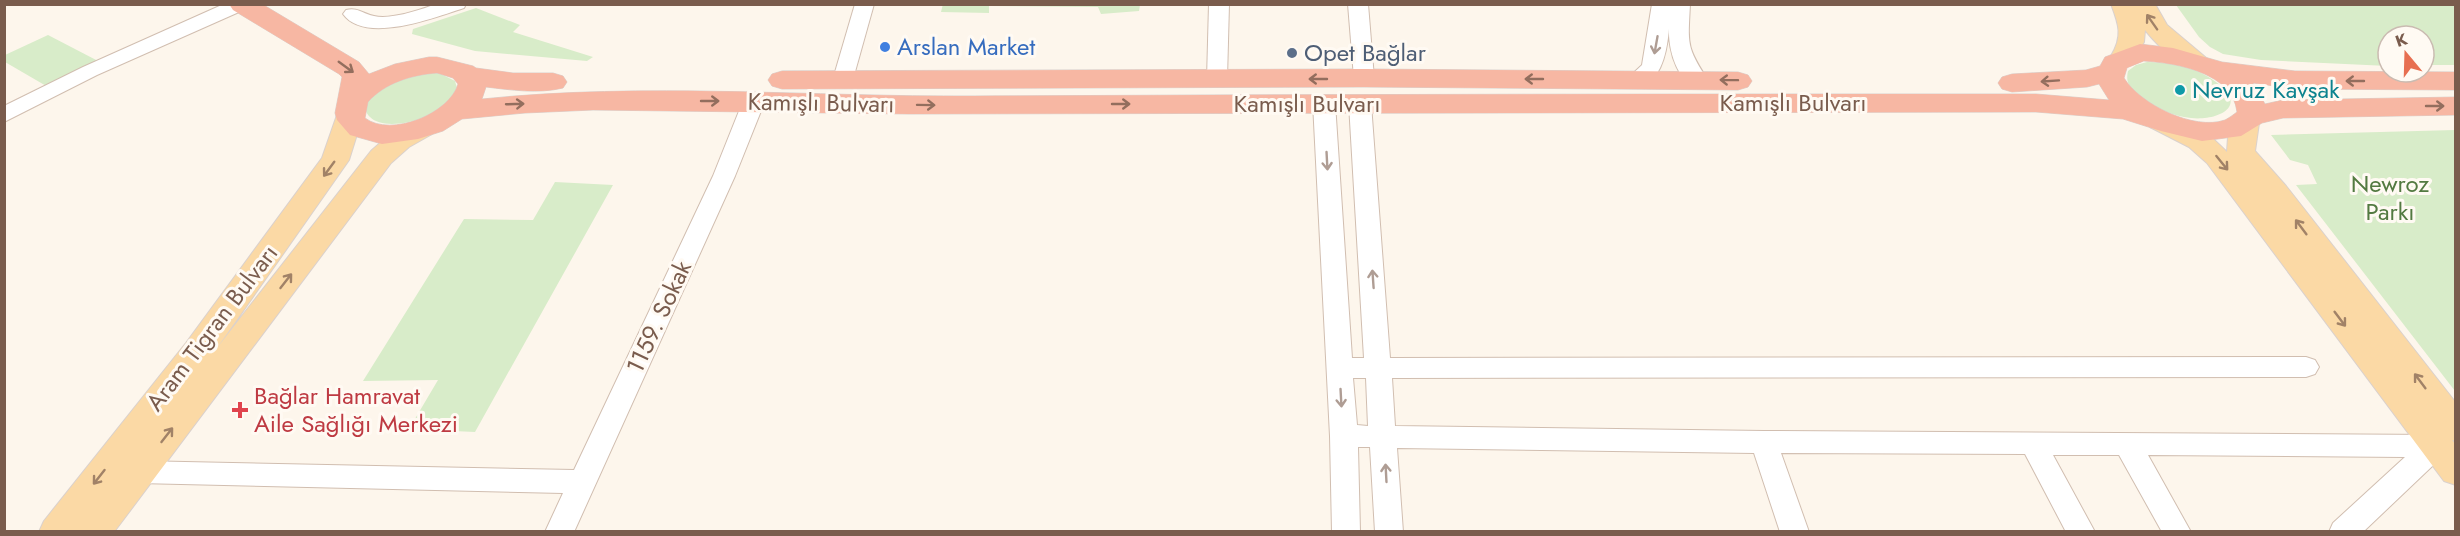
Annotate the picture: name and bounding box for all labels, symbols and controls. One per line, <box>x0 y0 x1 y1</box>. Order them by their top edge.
one-way arrow <box>2146 14 2158 30</box>
north arrow <box>2376 24 2436 84</box>
text: K <box>2392 27 2411 53</box>
place label: Arslan Market <box>897 29 1035 64</box>
place label: Opet Bağlar <box>1304 35 1427 70</box>
one-way arrow <box>1651 35 1662 55</box>
marker: Arslan Market <box>878 40 892 54</box>
marker: Opet Bağlar <box>1285 46 1299 60</box>
one-way arrow <box>338 61 354 74</box>
place label: Nevruz Kavşak <box>2192 72 2340 107</box>
one-way arrow <box>1309 73 1329 85</box>
one-way arrow <box>1525 73 1545 85</box>
one-way arrow <box>1720 75 1740 86</box>
one-way arrow <box>2346 75 2366 87</box>
one-way arrow <box>2041 76 2061 87</box>
marker: Nevruz Kavşak <box>2173 83 2187 97</box>
street label: Kamışlı Bulvarı <box>747 84 895 121</box>
street label: Kamışlı Bulvarı <box>1720 85 1866 120</box>
street label: Kamışlı Bulvarı <box>1234 86 1380 121</box>
one-way arrow <box>699 95 719 107</box>
one-way arrow <box>504 98 524 110</box>
one-way arrow <box>1110 98 1130 110</box>
one-way arrow <box>915 99 935 111</box>
one-way arrow <box>2425 100 2445 112</box>
one-way arrow <box>1322 150 1333 170</box>
one-way arrow <box>2215 155 2228 171</box>
one-way arrow <box>323 160 335 176</box>
park label: Newroz Parkı <box>2351 166 2429 229</box>
one-way arrow <box>2295 219 2308 235</box>
street label: Aram Tigran Bulvarı <box>137 237 286 418</box>
street label: 1159. Sokak <box>617 254 700 379</box>
one-way arrow <box>1367 269 1378 289</box>
one-way arrow <box>279 273 292 289</box>
one-way arrow <box>2333 310 2346 326</box>
one-way arrow <box>2414 374 2426 390</box>
place label: Bağlar Hamravat Aile Sağlığı Merkezi <box>254 378 458 441</box>
one-way arrow <box>1336 387 1347 407</box>
marker: Bağlar Hamravat Aile Sağlığı Merkezi <box>231 401 249 419</box>
one-way arrow <box>161 428 173 444</box>
one-way arrow <box>1380 464 1391 484</box>
one-way arrow <box>93 468 106 484</box>

